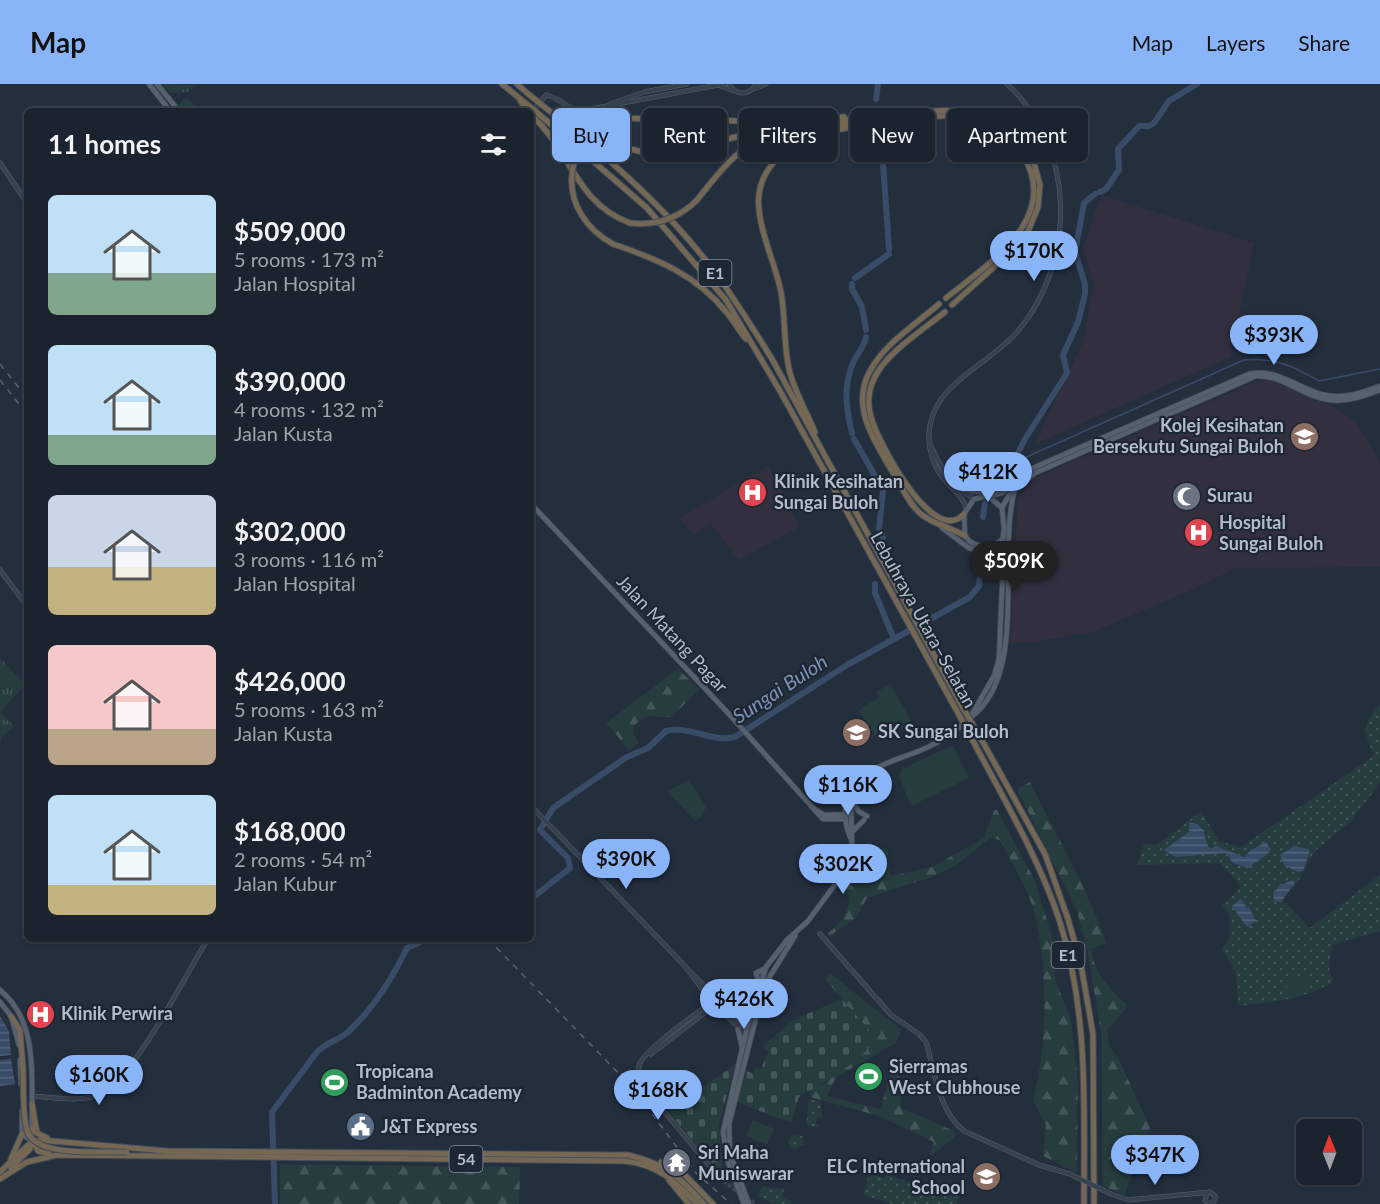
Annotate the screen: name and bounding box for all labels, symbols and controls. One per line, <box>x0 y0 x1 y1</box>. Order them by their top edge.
text: Map <box>30 25 86 59</box>
text: Map <box>1132 30 1173 55</box>
text: Layers <box>1206 30 1265 55</box>
text: Share <box>1298 30 1350 55</box>
chip: Buy <box>552 108 630 162</box>
chip: Rent <box>642 108 727 162</box>
chip: Filters <box>739 108 838 162</box>
chip: New <box>850 108 935 162</box>
chip: Apartment <box>947 108 1088 162</box>
text: 11 homes <box>48 128 161 160</box>
icon: filters <box>477 128 510 161</box>
text: $509,000 <box>234 215 346 247</box>
icon: home <box>96 219 168 291</box>
pin: $170K <box>992 231 1076 282</box>
text: $170K <box>1004 238 1064 262</box>
text: 5 rooms · 173 m² <box>234 247 384 271</box>
road number: E1 <box>698 260 732 286</box>
text: Jalan Hospital <box>234 271 356 295</box>
pin: $393K <box>1232 315 1316 366</box>
text: $393K <box>1244 322 1304 346</box>
text: $390,000 <box>234 365 346 397</box>
icon: home <box>96 369 168 441</box>
text: 4 rooms · 132 m² <box>234 397 384 421</box>
place label: Kolej Kesihatan Bersekutu Sungai Buloh <box>1093 414 1284 457</box>
school or university icon: Kolej Kesihatan Bersekutu Sungai Buloh <box>1289 420 1321 452</box>
text: Jalan Kusta <box>234 421 333 445</box>
pin: $412K <box>946 452 1030 503</box>
text: $412K <box>958 459 1018 483</box>
place label: Klinik Kesihatan Sungai Buloh <box>774 470 903 513</box>
hospital icon: Klinik Kesihatan Sungai Buloh <box>737 476 769 508</box>
mosque icon: Surau <box>1170 480 1202 512</box>
place label: Surau <box>1207 484 1253 506</box>
place label: Hospital Sungai Buloh <box>1219 511 1323 554</box>
text: $302,000 <box>234 515 346 547</box>
hospital icon: Hospital Sungai Buloh <box>1182 517 1214 549</box>
icon: home <box>96 519 168 591</box>
street label: Lebuhraya Utara–Selatan <box>866 528 981 711</box>
pin: $509K <box>972 541 1056 592</box>
text: 3 rooms · 116 m² <box>234 547 384 571</box>
text: $509K <box>984 548 1044 572</box>
street label: Jalan Matang Pagar <box>612 570 733 697</box>
text: Jalan Hospital <box>234 571 356 595</box>
water label: Sungai Buloh <box>728 649 831 728</box>
text: $426,000 <box>234 665 346 697</box>
icon: home <box>96 669 168 741</box>
text: 5 rooms · 163 m² <box>234 697 384 721</box>
school or university icon: SK Sungai Buloh <box>841 716 873 748</box>
place label: SK Sungai Buloh <box>878 720 1009 742</box>
text: Jalan Kusta <box>234 721 333 745</box>
pin: $116K <box>806 765 890 816</box>
text: $116K <box>818 772 878 796</box>
text: $168,000 <box>234 815 346 847</box>
icon: home <box>96 819 168 891</box>
pin: $390K <box>584 839 668 890</box>
pin: $302K <box>801 844 885 895</box>
text: $390K <box>596 846 656 870</box>
text: 2 rooms · 54 m² <box>234 847 372 871</box>
text: $302K <box>813 851 873 875</box>
text: Jalan Kubur <box>234 871 336 895</box>
road number: E1 <box>1052 942 1084 968</box>
pin: $426K <box>702 979 786 1030</box>
text: $426K <box>714 986 774 1010</box>
hospital icon: Klinik Perwira <box>24 998 56 1030</box>
place label: Klinik Perwira <box>61 1002 173 1024</box>
pin: $160K <box>57 1055 141 1106</box>
place label: Sierramas West Clubhouse <box>889 1055 1021 1098</box>
place label: Tropicana Badminton Academy <box>356 1060 522 1103</box>
sports icon: Sierramas West Clubhouse <box>852 1061 884 1093</box>
text: $160K <box>69 1062 129 1086</box>
sports icon: Tropicana Badminton Academy <box>319 1066 351 1098</box>
pin: $168K <box>616 1070 700 1121</box>
text: $168K <box>628 1077 688 1101</box>
public building icon: J&T Express <box>344 1111 376 1143</box>
place label: J&T Express <box>381 1115 477 1137</box>
north arrow <box>1296 1119 1362 1185</box>
map controls <box>1296 1119 1362 1185</box>
pin: $347K <box>1113 1135 1197 1186</box>
place label: Sri Maha Muniswarar <box>698 1141 794 1184</box>
text: $347K <box>1125 1142 1185 1166</box>
road number: 54 <box>450 1146 482 1172</box>
temple icon: Sri Maha Muniswarar <box>661 1147 693 1179</box>
place label: ELC International School <box>826 1155 965 1198</box>
school or university icon: ELC International School <box>970 1161 1002 1193</box>

